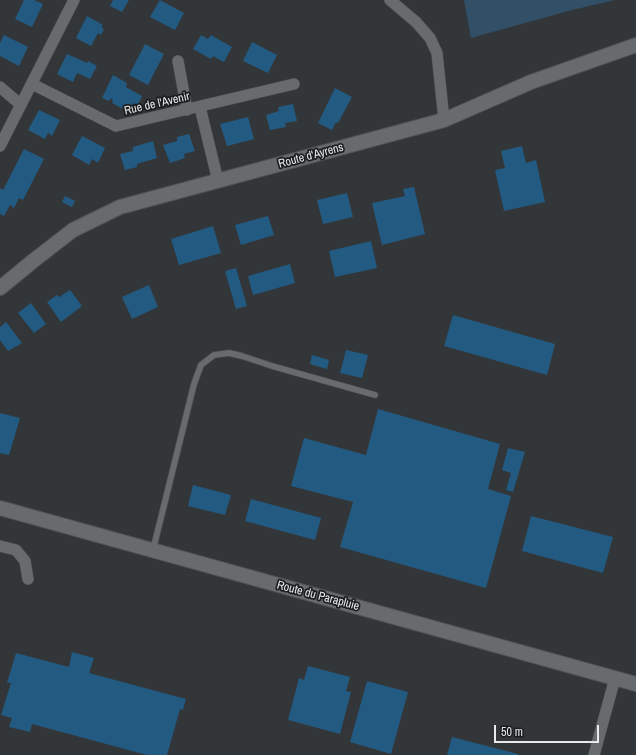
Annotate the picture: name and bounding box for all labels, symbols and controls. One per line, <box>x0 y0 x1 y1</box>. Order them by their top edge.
street label: Rue de l'Avenir <box>123 89 191 119</box>
street label: Route d'Ayrens <box>277 140 345 172</box>
street label: Route du Parapluie <box>275 578 361 614</box>
scale bar <box>496 717 601 743</box>
text: 50 m <box>501 724 523 740</box>

